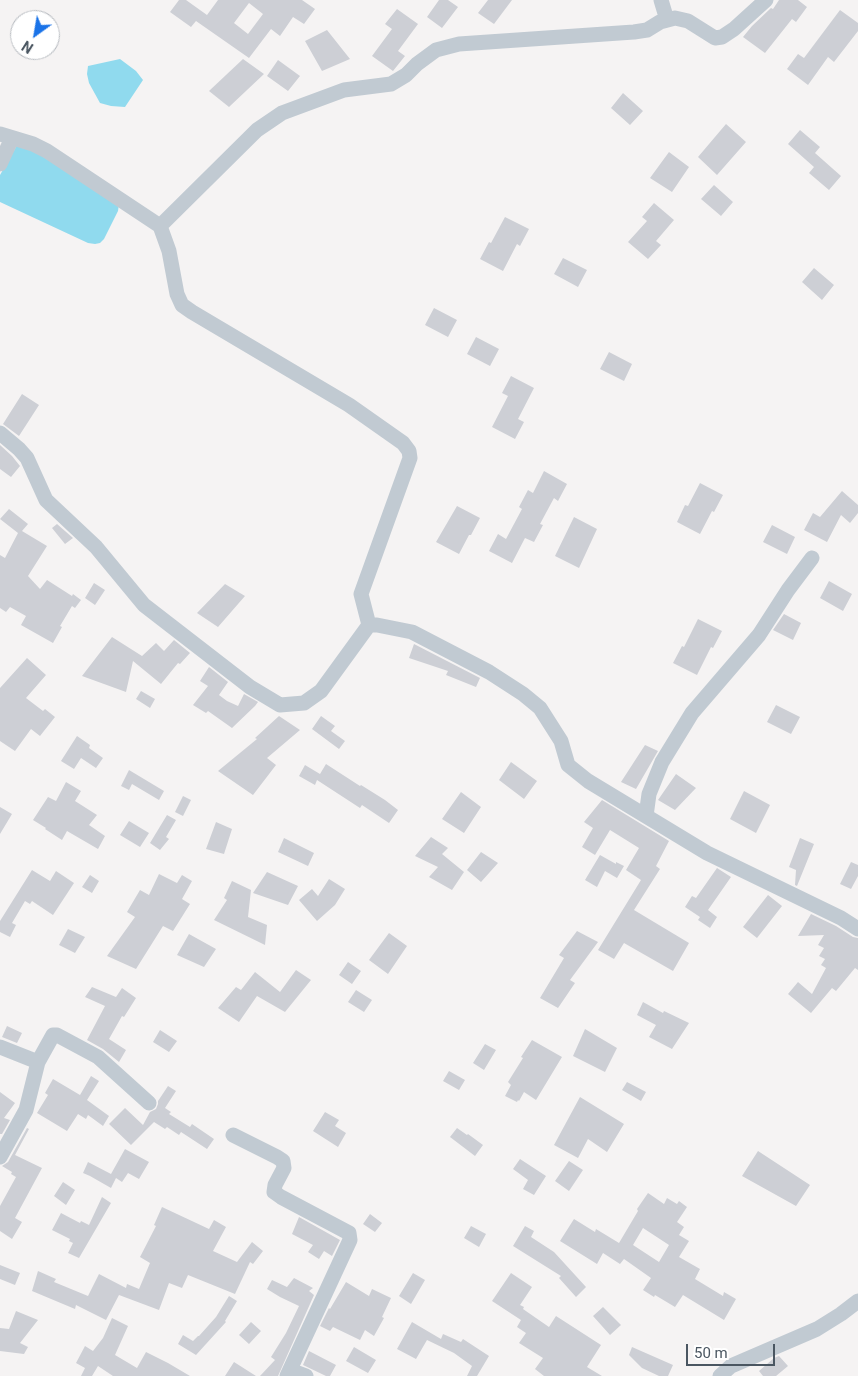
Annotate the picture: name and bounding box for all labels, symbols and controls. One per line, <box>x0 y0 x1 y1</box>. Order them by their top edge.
north arrow <box>10 10 60 60</box>
text: N <box>19 37 36 56</box>
scale bar <box>688 1334 777 1366</box>
text: 50 m <box>694 1344 728 1362</box>

